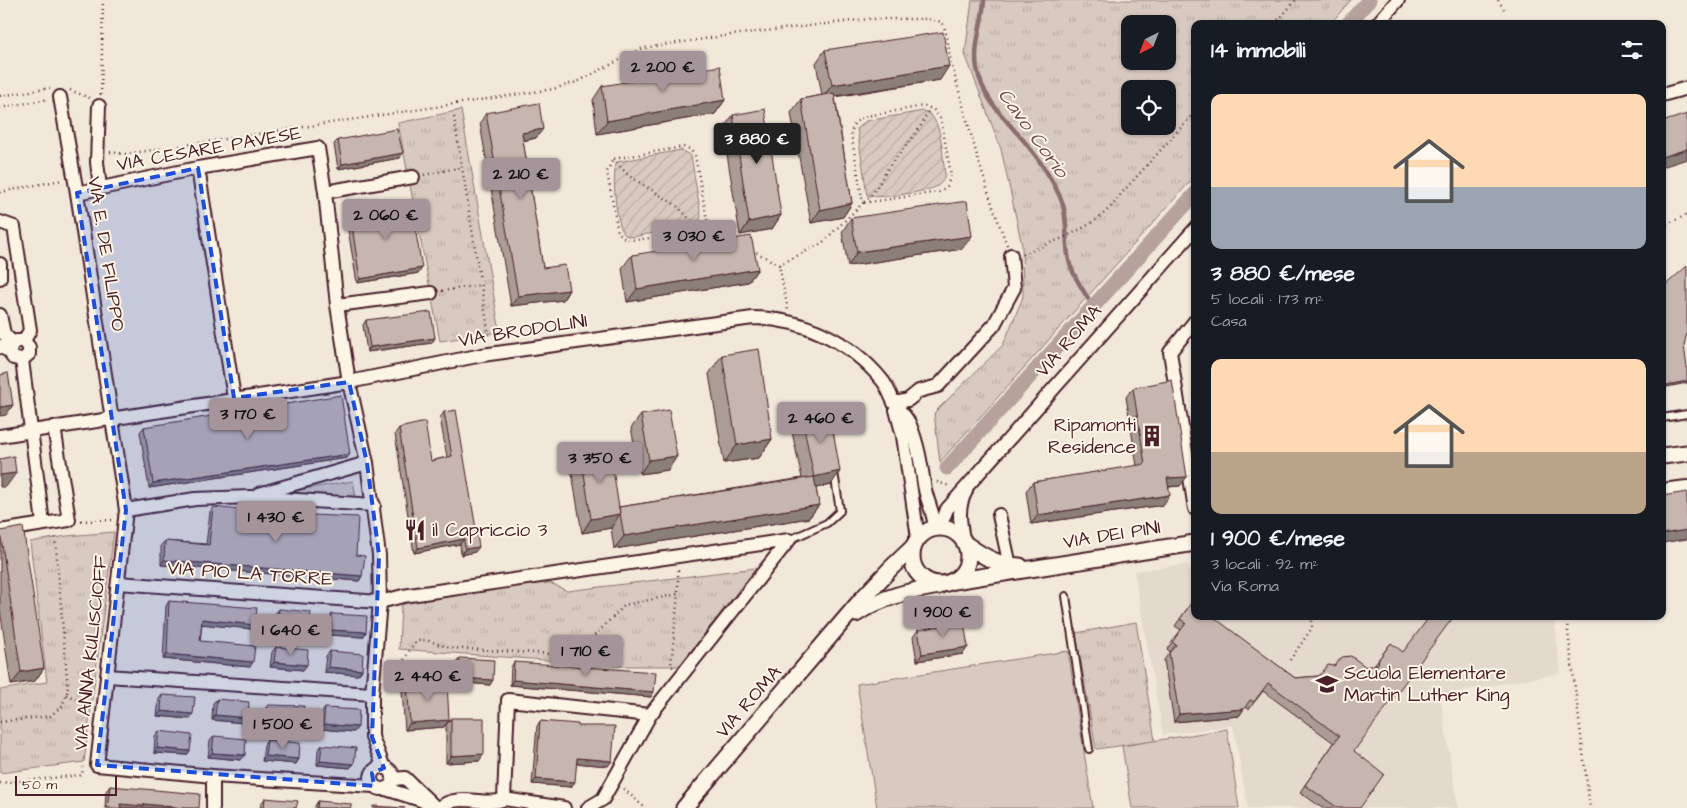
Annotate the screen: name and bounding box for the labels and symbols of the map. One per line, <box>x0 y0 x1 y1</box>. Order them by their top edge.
north arrow <box>1121 15 1176 70</box>
pin: 2 200 € <box>617 51 709 93</box>
water label: Cavo Corio <box>991 82 1076 185</box>
street label: VIA CESARE PAVESE <box>115 119 303 179</box>
pin: 3 880 € <box>711 122 803 165</box>
pin: 2 210 € <box>475 158 567 200</box>
street label: VIA E. DE FILIPPO <box>80 175 132 334</box>
pin: 2 060 € <box>340 198 432 241</box>
pin: 3 030 € <box>648 220 740 262</box>
street label: VIA ROMA <box>1030 299 1108 383</box>
street label: VIA BRODOLINI <box>457 307 589 355</box>
pin: 3 170 € <box>202 398 294 440</box>
pin: 2 460 € <box>775 402 867 444</box>
place label: Ripamonti Residence <box>1048 412 1136 461</box>
building icon: Ripamonti Residence <box>1139 423 1165 449</box>
pin: 3 350 € <box>554 442 646 484</box>
pin: 1 430 € <box>230 500 322 543</box>
street label: VIA DEI PINI <box>1061 514 1163 556</box>
restaurant icon: il Capriccio 3 <box>402 517 428 543</box>
place label: il Capriccio 3 <box>432 517 548 544</box>
street label: VIA ANNA KULISCIOFF <box>67 554 115 752</box>
street label: VIA PIO LA TORRE <box>166 555 334 593</box>
pin: 1 900 € <box>897 596 989 638</box>
pin: 1 640 € <box>245 614 337 656</box>
pin: 1 710 € <box>540 634 632 677</box>
pin: 2 440 € <box>382 660 474 702</box>
street label: VIA ROMA <box>710 660 788 744</box>
place label: Scuola Elementare Martin Luther King <box>1344 660 1510 710</box>
school or university icon: Scuola Elementare Martin Luther King <box>1314 671 1340 697</box>
pin: 1 500 € <box>237 708 329 750</box>
scale bar <box>15 773 118 796</box>

